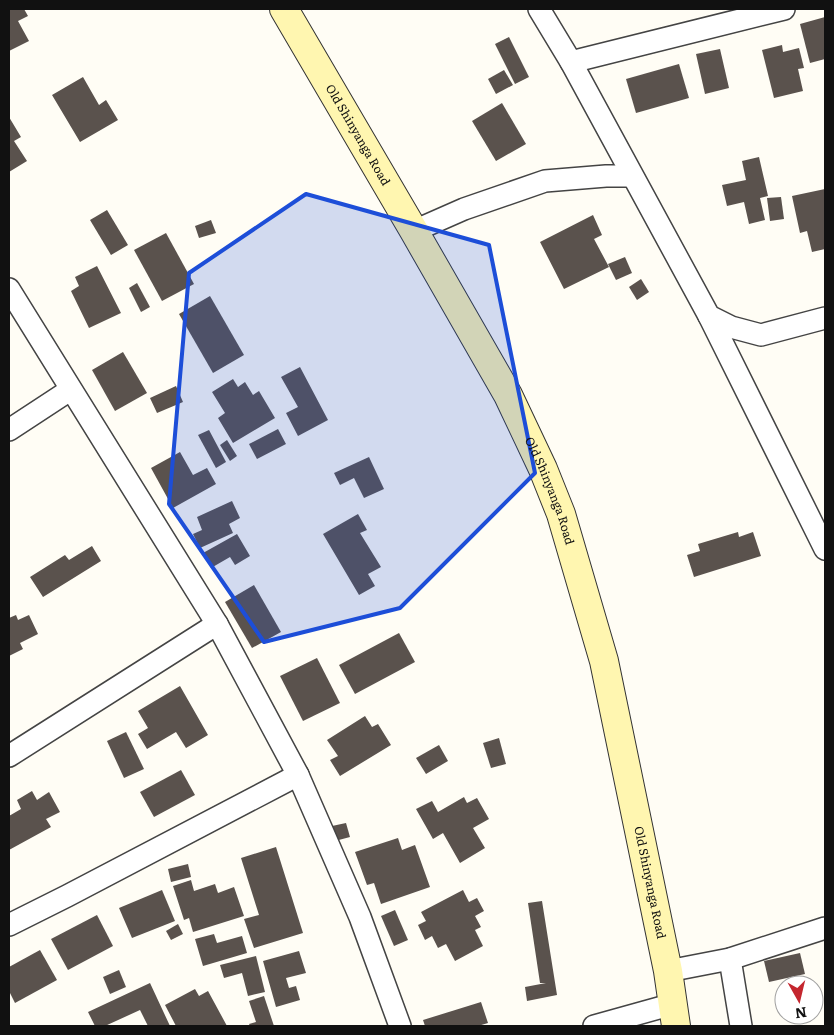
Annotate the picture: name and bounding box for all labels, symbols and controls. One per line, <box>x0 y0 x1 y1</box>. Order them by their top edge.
street label: Old Shinyanga Road <box>322 80 396 189</box>
street label: Old Shinyanga Road <box>521 433 580 547</box>
street label: Old Shinyanga Road <box>630 824 671 941</box>
north arrow <box>774 975 824 1025</box>
text: N <box>793 1003 808 1025</box>

